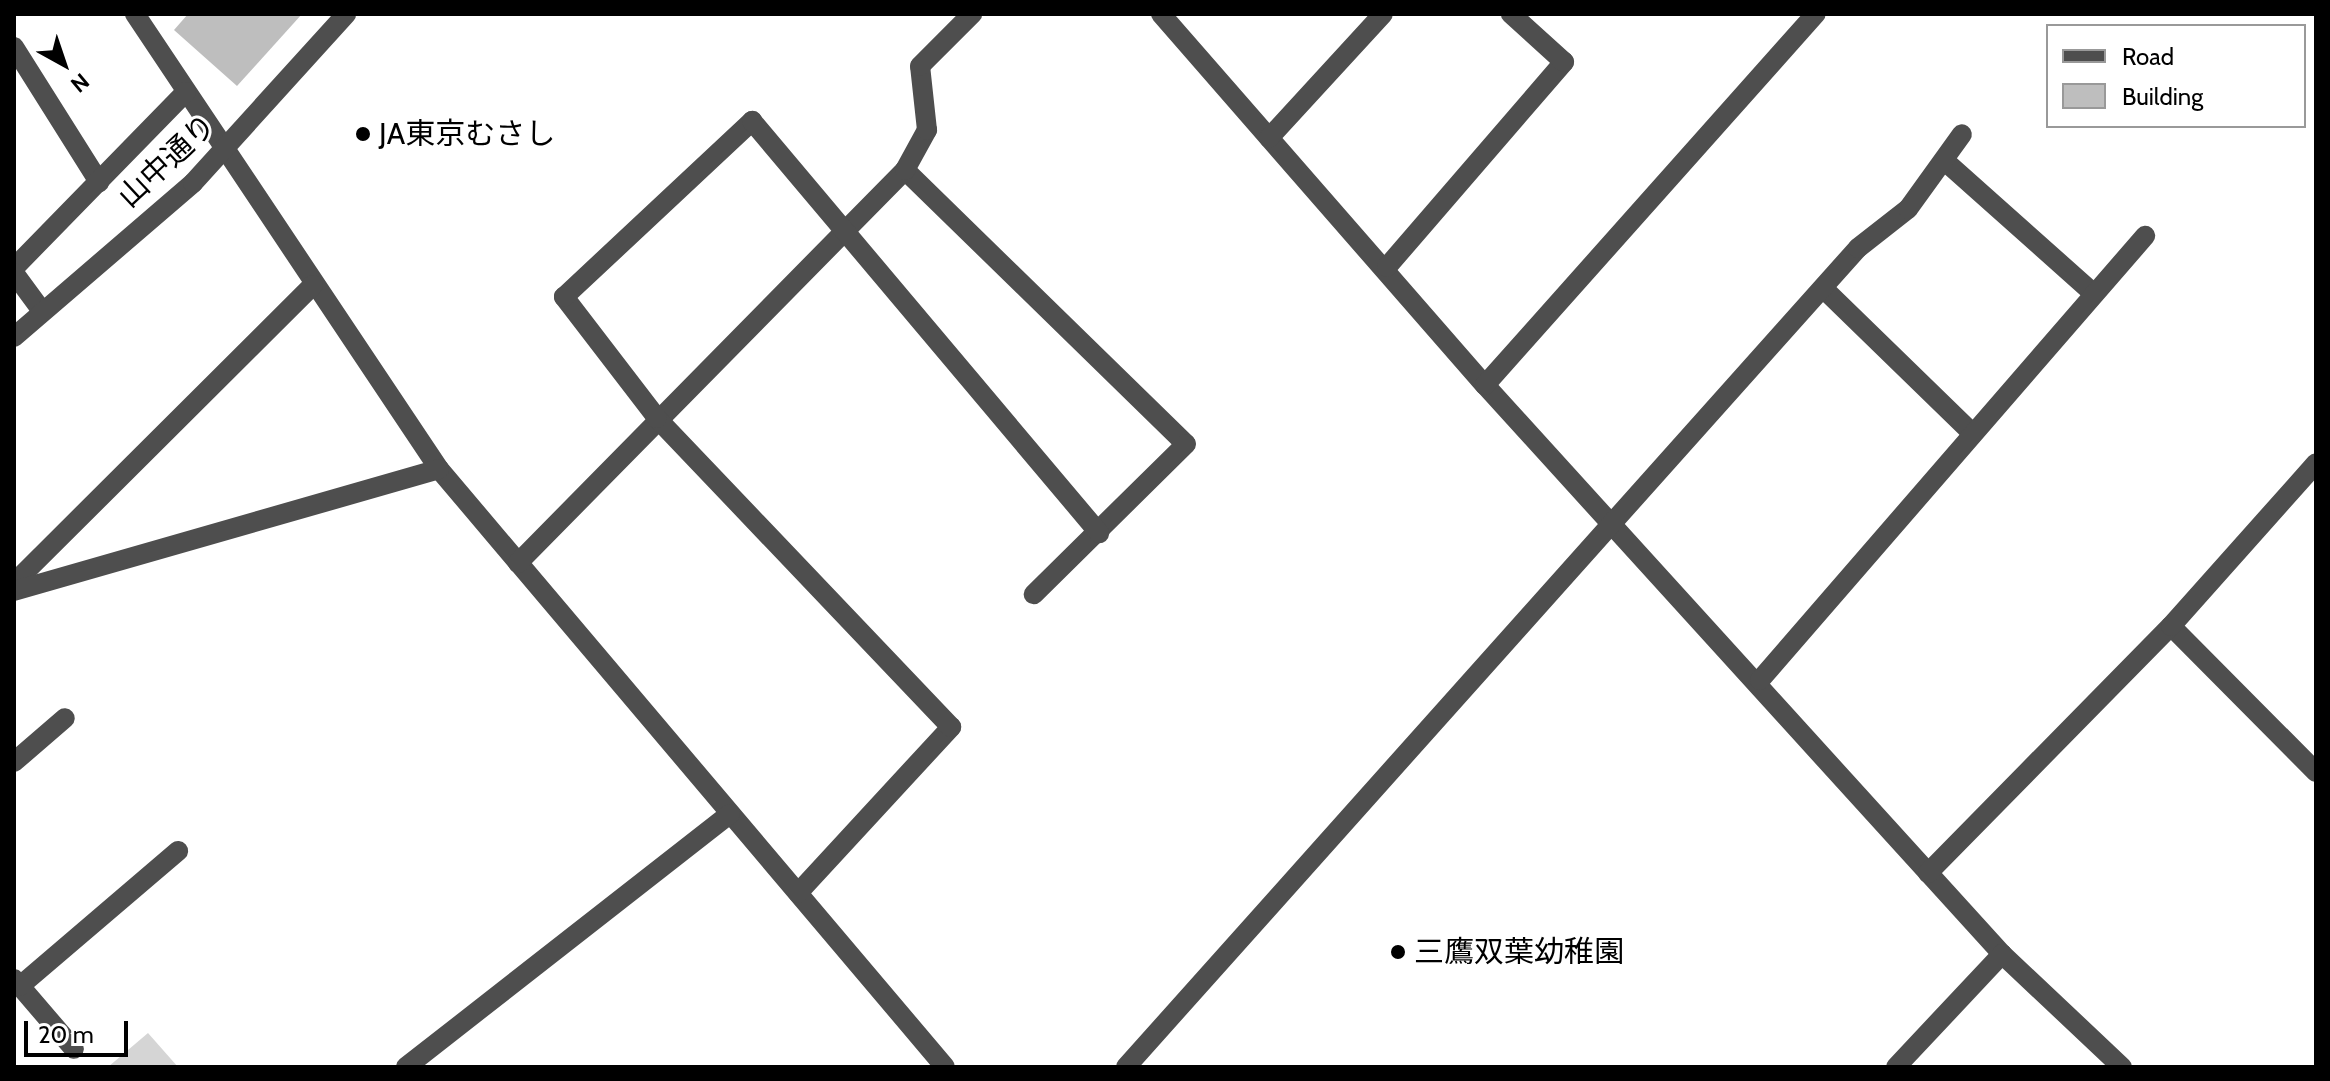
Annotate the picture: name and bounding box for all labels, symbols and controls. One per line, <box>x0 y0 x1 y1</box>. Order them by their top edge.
north arrow <box>24 24 104 104</box>
legend <box>2046 24 2306 128</box>
text: Road <box>2122 42 2174 71</box>
text: N <box>65 67 94 98</box>
text: Building <box>2122 82 2203 111</box>
street label: 山中通り <box>111 107 223 215</box>
place label: JA東京むさし <box>379 116 555 152</box>
marker: JA東京むさし <box>354 125 372 143</box>
place label: 三鷹双葉幼稚園 <box>1414 934 1624 970</box>
marker: 三鷹双葉幼稚園 <box>1389 943 1407 961</box>
scale bar <box>28 1005 132 1055</box>
text: 20 m <box>38 1020 94 1049</box>

